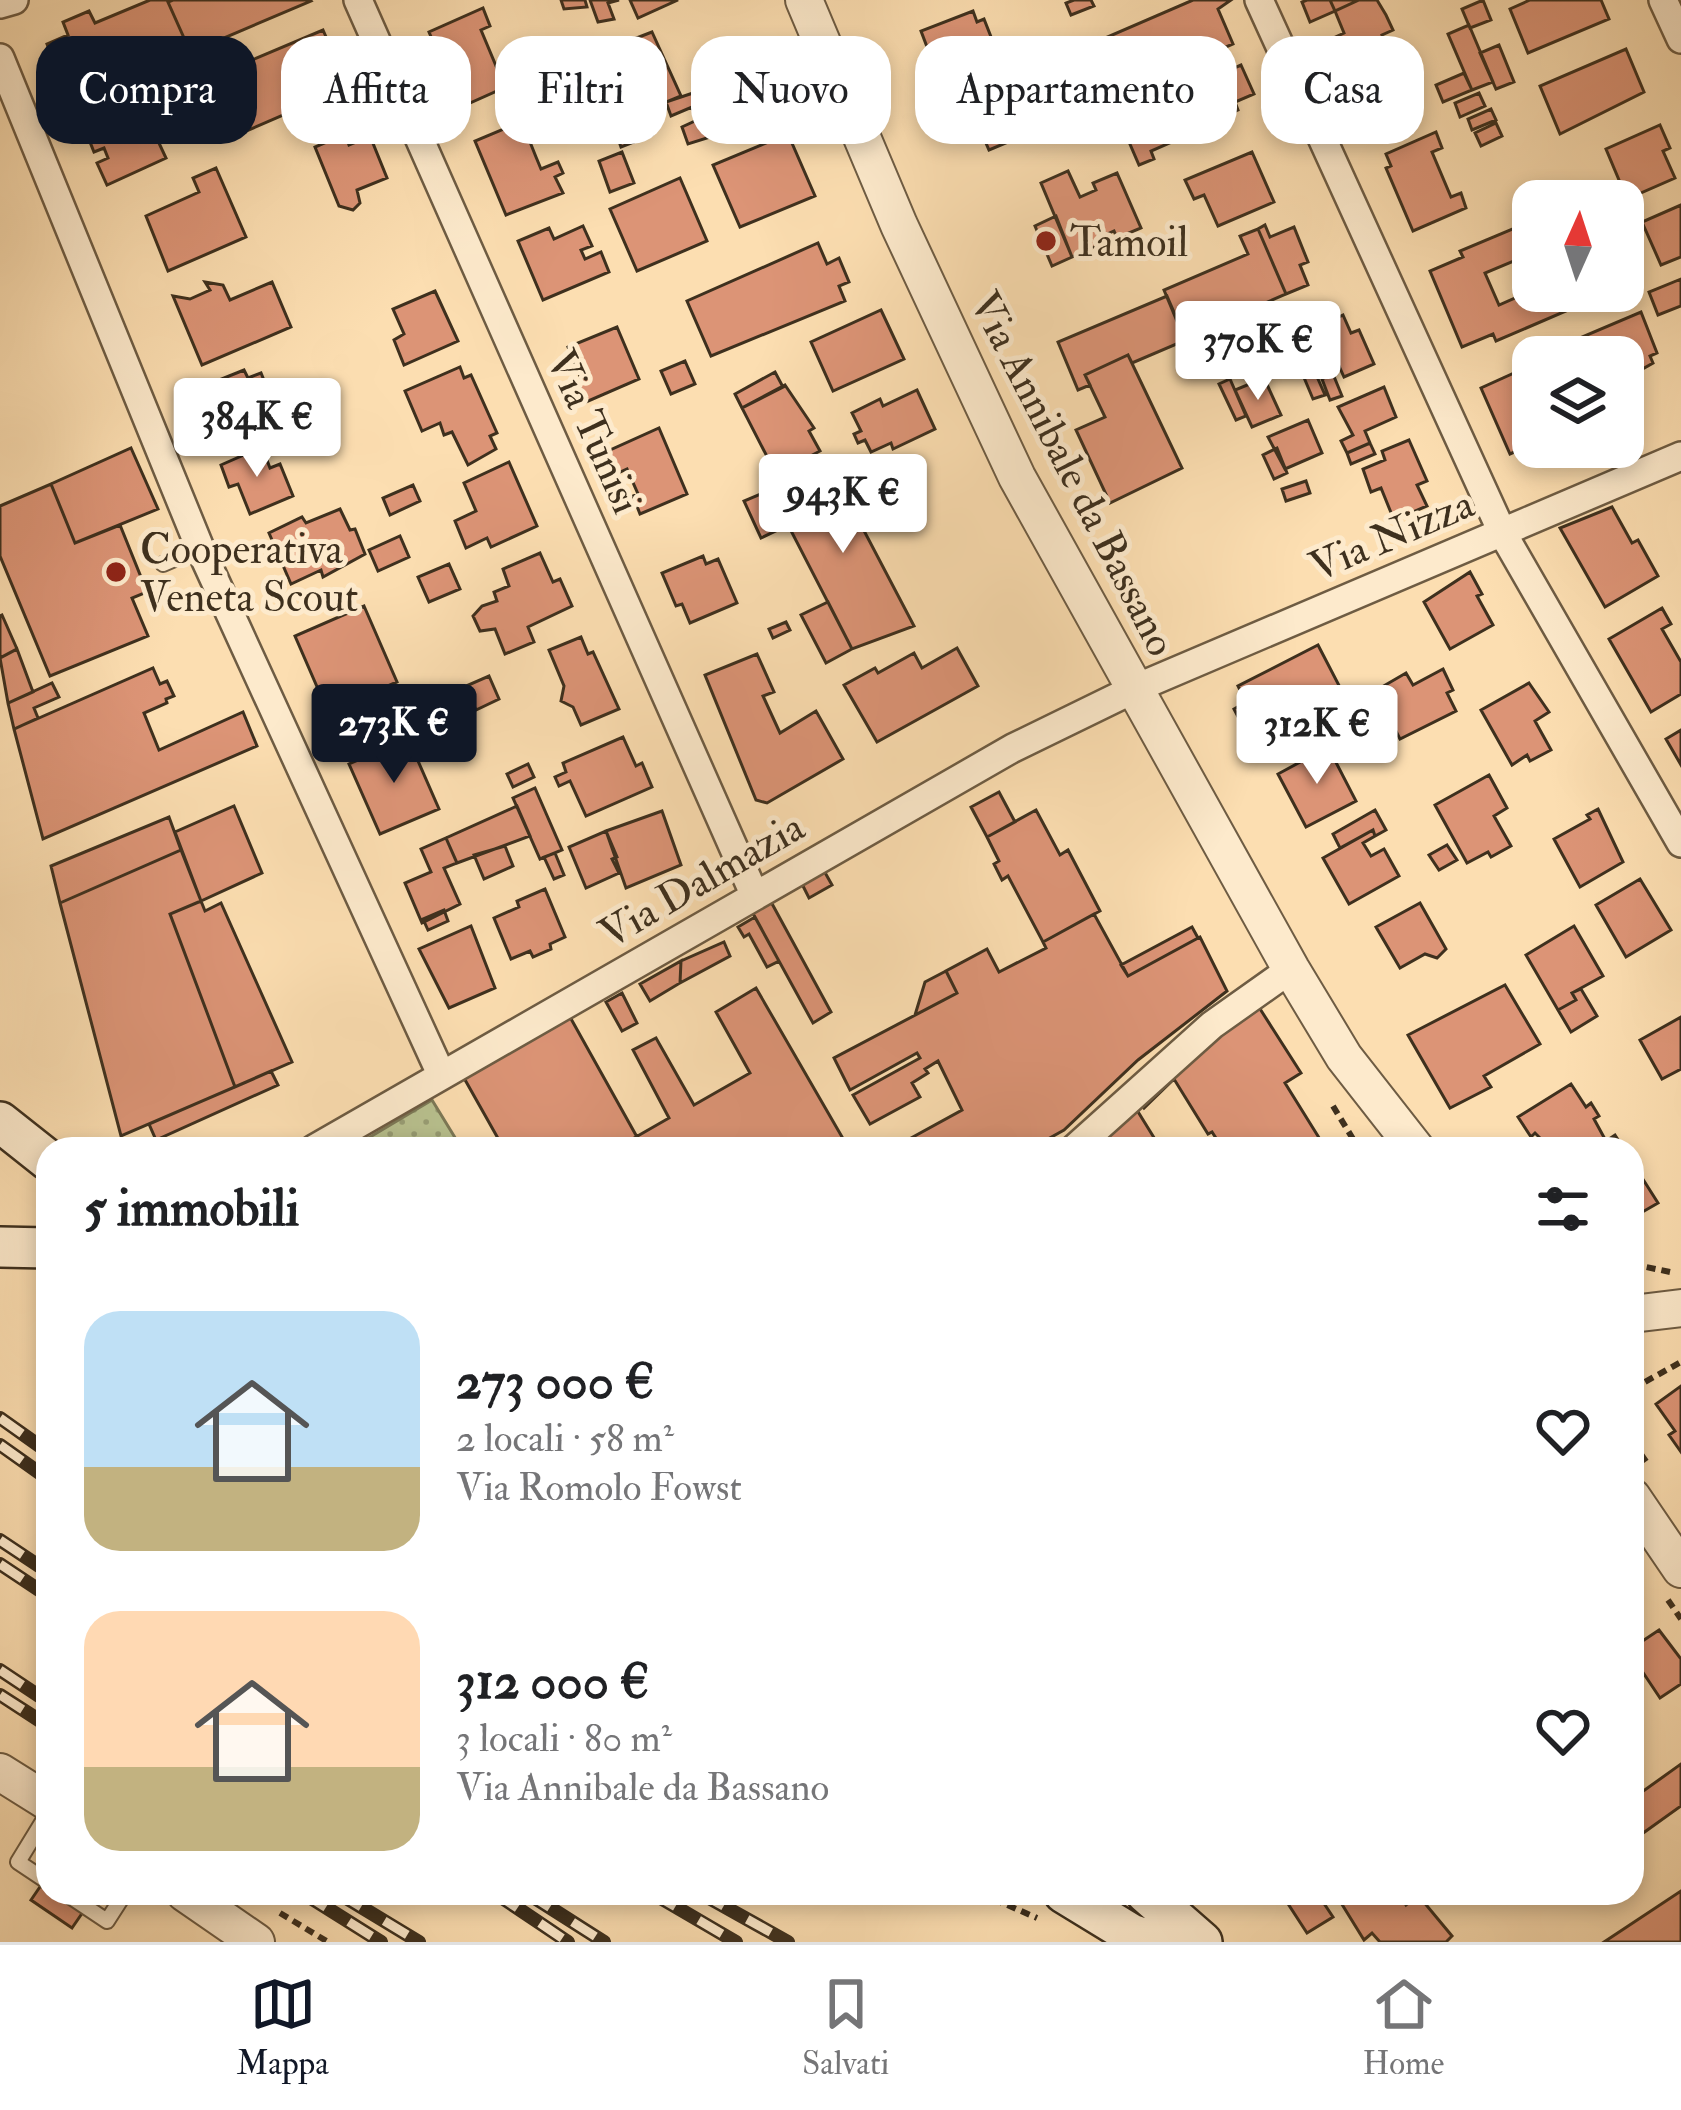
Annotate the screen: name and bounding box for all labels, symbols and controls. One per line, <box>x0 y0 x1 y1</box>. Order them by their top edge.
chip: Compra <box>36 36 257 144</box>
chip: Affitta <box>281 36 471 144</box>
chip: Filtri <box>495 36 667 144</box>
chip: Nuovo <box>691 36 891 144</box>
chip: Appartamento <box>915 36 1237 144</box>
chip: Casa <box>1261 36 1424 144</box>
north arrow <box>1512 180 1644 312</box>
map controls <box>1512 180 1644 468</box>
place label: Tamoil <box>1070 217 1188 269</box>
marker: Tamoil <box>1033 228 1059 254</box>
street label: Via Annibale da Bassano <box>958 283 1187 665</box>
pin: 370K € <box>1160 301 1356 403</box>
text: 370K € <box>1202 315 1314 364</box>
button: layers <box>1512 336 1644 468</box>
street label: Via Tunisi <box>534 342 652 522</box>
pin: 384K € <box>159 378 355 480</box>
text: 384K € <box>201 392 313 441</box>
pin: 943K € <box>745 454 941 556</box>
text: 943K € <box>786 468 900 517</box>
street label: Via Nizza <box>1302 478 1482 594</box>
place label: Cooperativa Veneta Scout <box>140 524 358 624</box>
marker: Cooperativa Veneta Scout <box>103 559 129 585</box>
pin: 273K € <box>296 684 492 786</box>
pin: 312K € <box>1219 685 1415 787</box>
text: 273K € <box>339 698 449 747</box>
text: 312K € <box>1264 699 1370 748</box>
street label: Via Dalmazia <box>590 801 814 960</box>
icon: filters <box>1530 1176 1596 1242</box>
text: 5 immobili <box>84 1177 299 1241</box>
text: 273 000 € <box>456 1350 654 1414</box>
icon: home <box>180 1359 324 1503</box>
icon: heart <box>1530 1398 1596 1464</box>
text: 2 locali · 58 m² <box>456 1414 674 1463</box>
text: Via Romolo Fowst <box>456 1463 742 1512</box>
text: 312 000 € <box>456 1650 649 1714</box>
icon: home <box>180 1659 324 1803</box>
icon: heart <box>1530 1698 1596 1764</box>
text: 3 locali · 80 m² <box>456 1714 672 1763</box>
text: Via Annibale da Bassano <box>456 1763 829 1812</box>
tab: Mappa <box>237 1971 329 2084</box>
tab: Salvati <box>802 1971 889 2084</box>
tab: Home <box>1363 1971 1444 2084</box>

